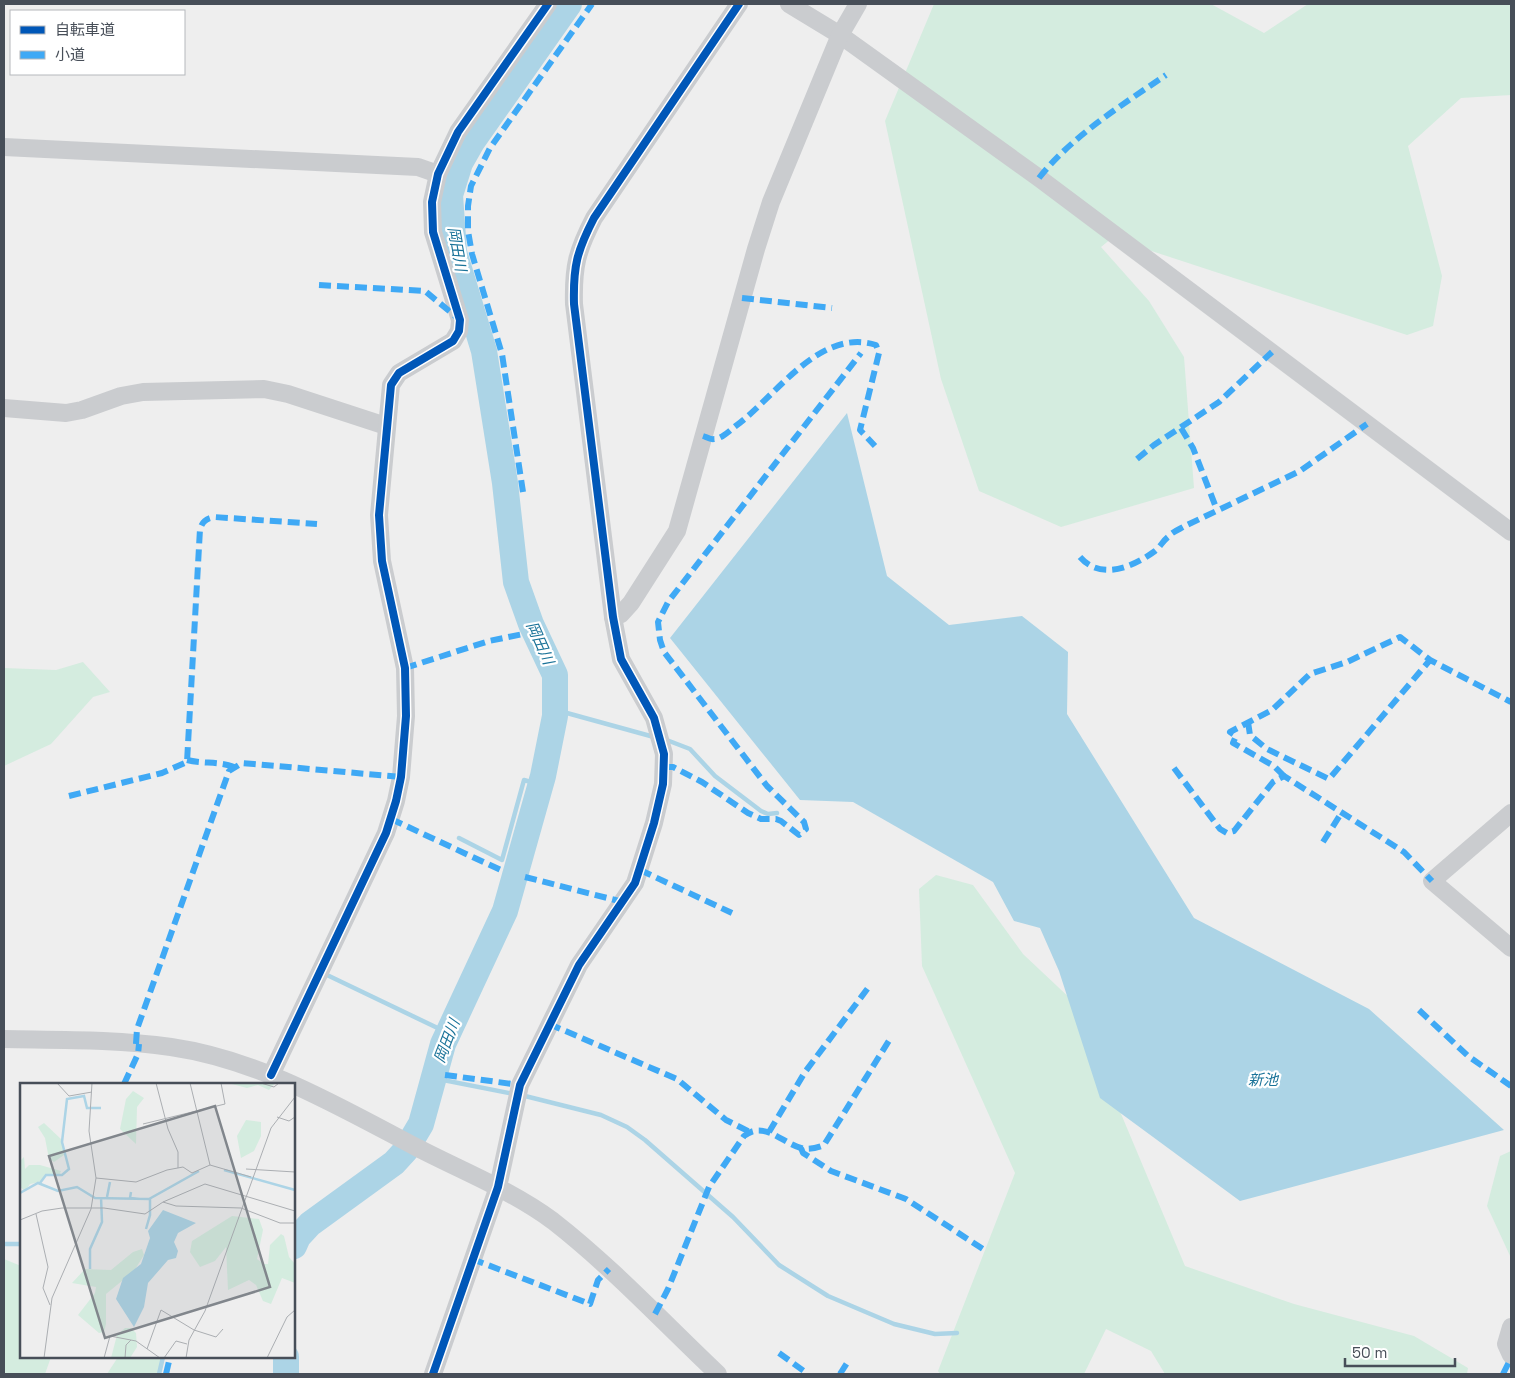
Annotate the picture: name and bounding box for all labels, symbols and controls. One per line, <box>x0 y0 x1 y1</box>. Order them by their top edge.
legend <box>10 10 185 75</box>
text: 自転車道 <box>55 20 115 39</box>
text: 小道 <box>55 45 85 64</box>
water label: 岡田川 <box>444 225 471 275</box>
water label: 岡田川 <box>523 618 559 669</box>
water label: 岡田川 <box>430 1015 464 1065</box>
water label: 新池 <box>1248 1070 1280 1089</box>
inset map <box>20 1083 295 1358</box>
scale bar <box>1345 1336 1455 1368</box>
text: 50 m <box>1352 1343 1387 1362</box>

